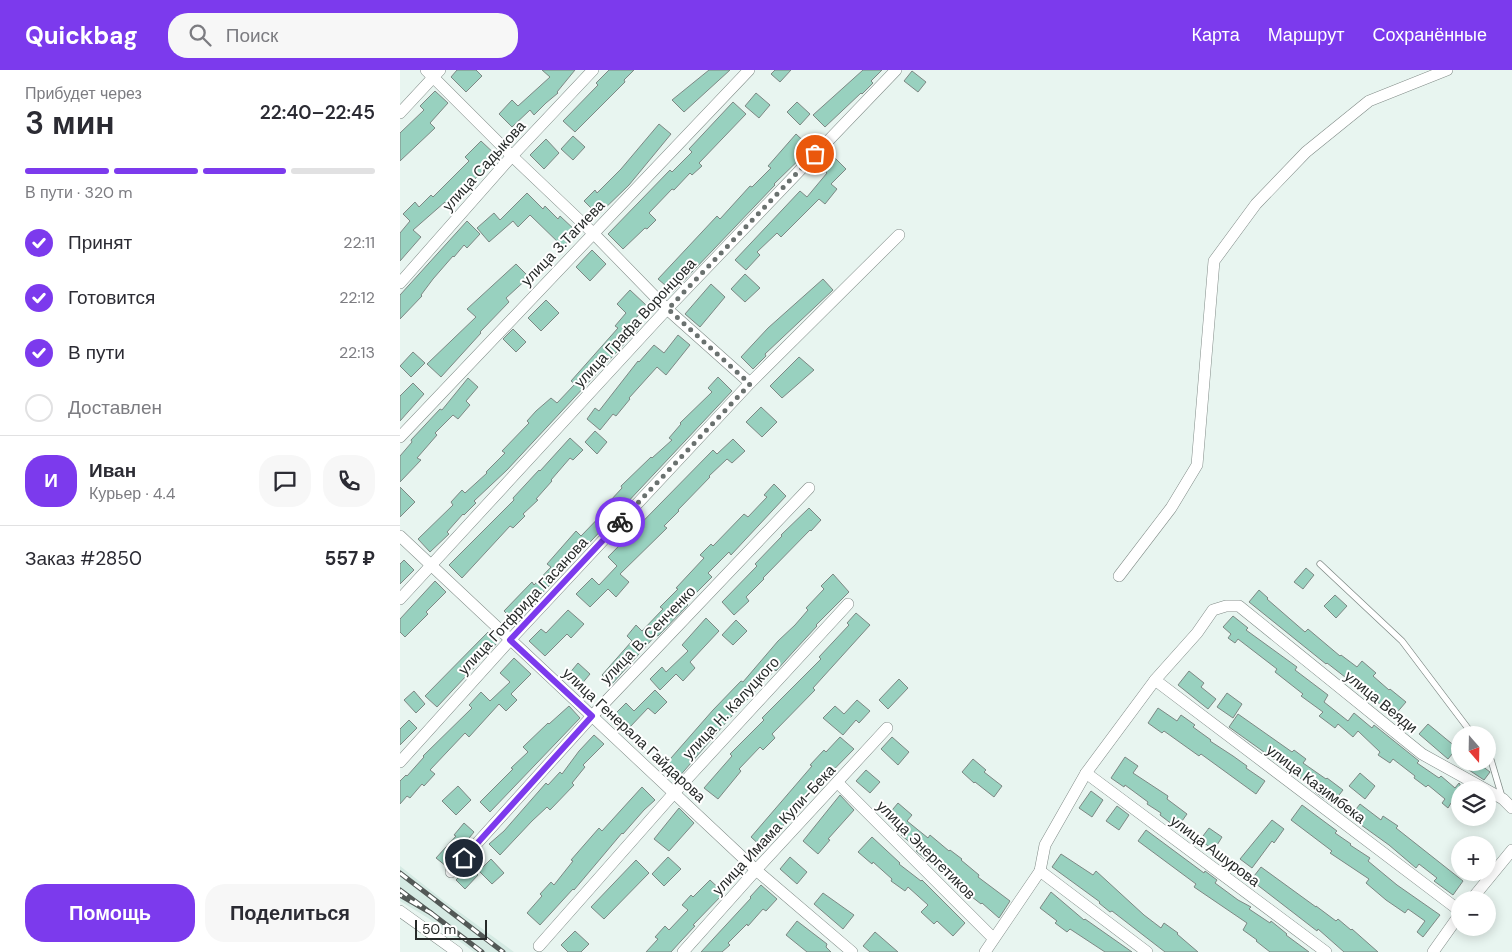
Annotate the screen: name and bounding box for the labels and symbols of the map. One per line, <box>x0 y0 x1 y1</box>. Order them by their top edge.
street label: улица Садыкова <box>438 116 530 216</box>
pin <box>794 133 836 175</box>
street label: улица З.Тагиева <box>517 195 610 290</box>
street label: улица Графа Воронцова <box>570 254 701 392</box>
courier <box>595 497 645 547</box>
street label: улица Готфрида Гасанова <box>454 532 593 679</box>
street label: улица В. Сенченко <box>596 582 700 688</box>
street label: улица Н. Калуцкого <box>678 652 784 764</box>
street label: улица Генерала Гайдарова <box>558 663 710 807</box>
street label: улица Веяди <box>1340 666 1422 738</box>
north arrow <box>1451 726 1496 771</box>
street label: улица Казимбека <box>1262 740 1370 828</box>
street label: улица Имама Кули-Бека <box>708 760 840 900</box>
street label: улица Энергетиков <box>872 796 980 904</box>
street label: улица Ашурова <box>1166 811 1264 892</box>
pin <box>443 837 485 879</box>
scale bar <box>415 917 488 940</box>

